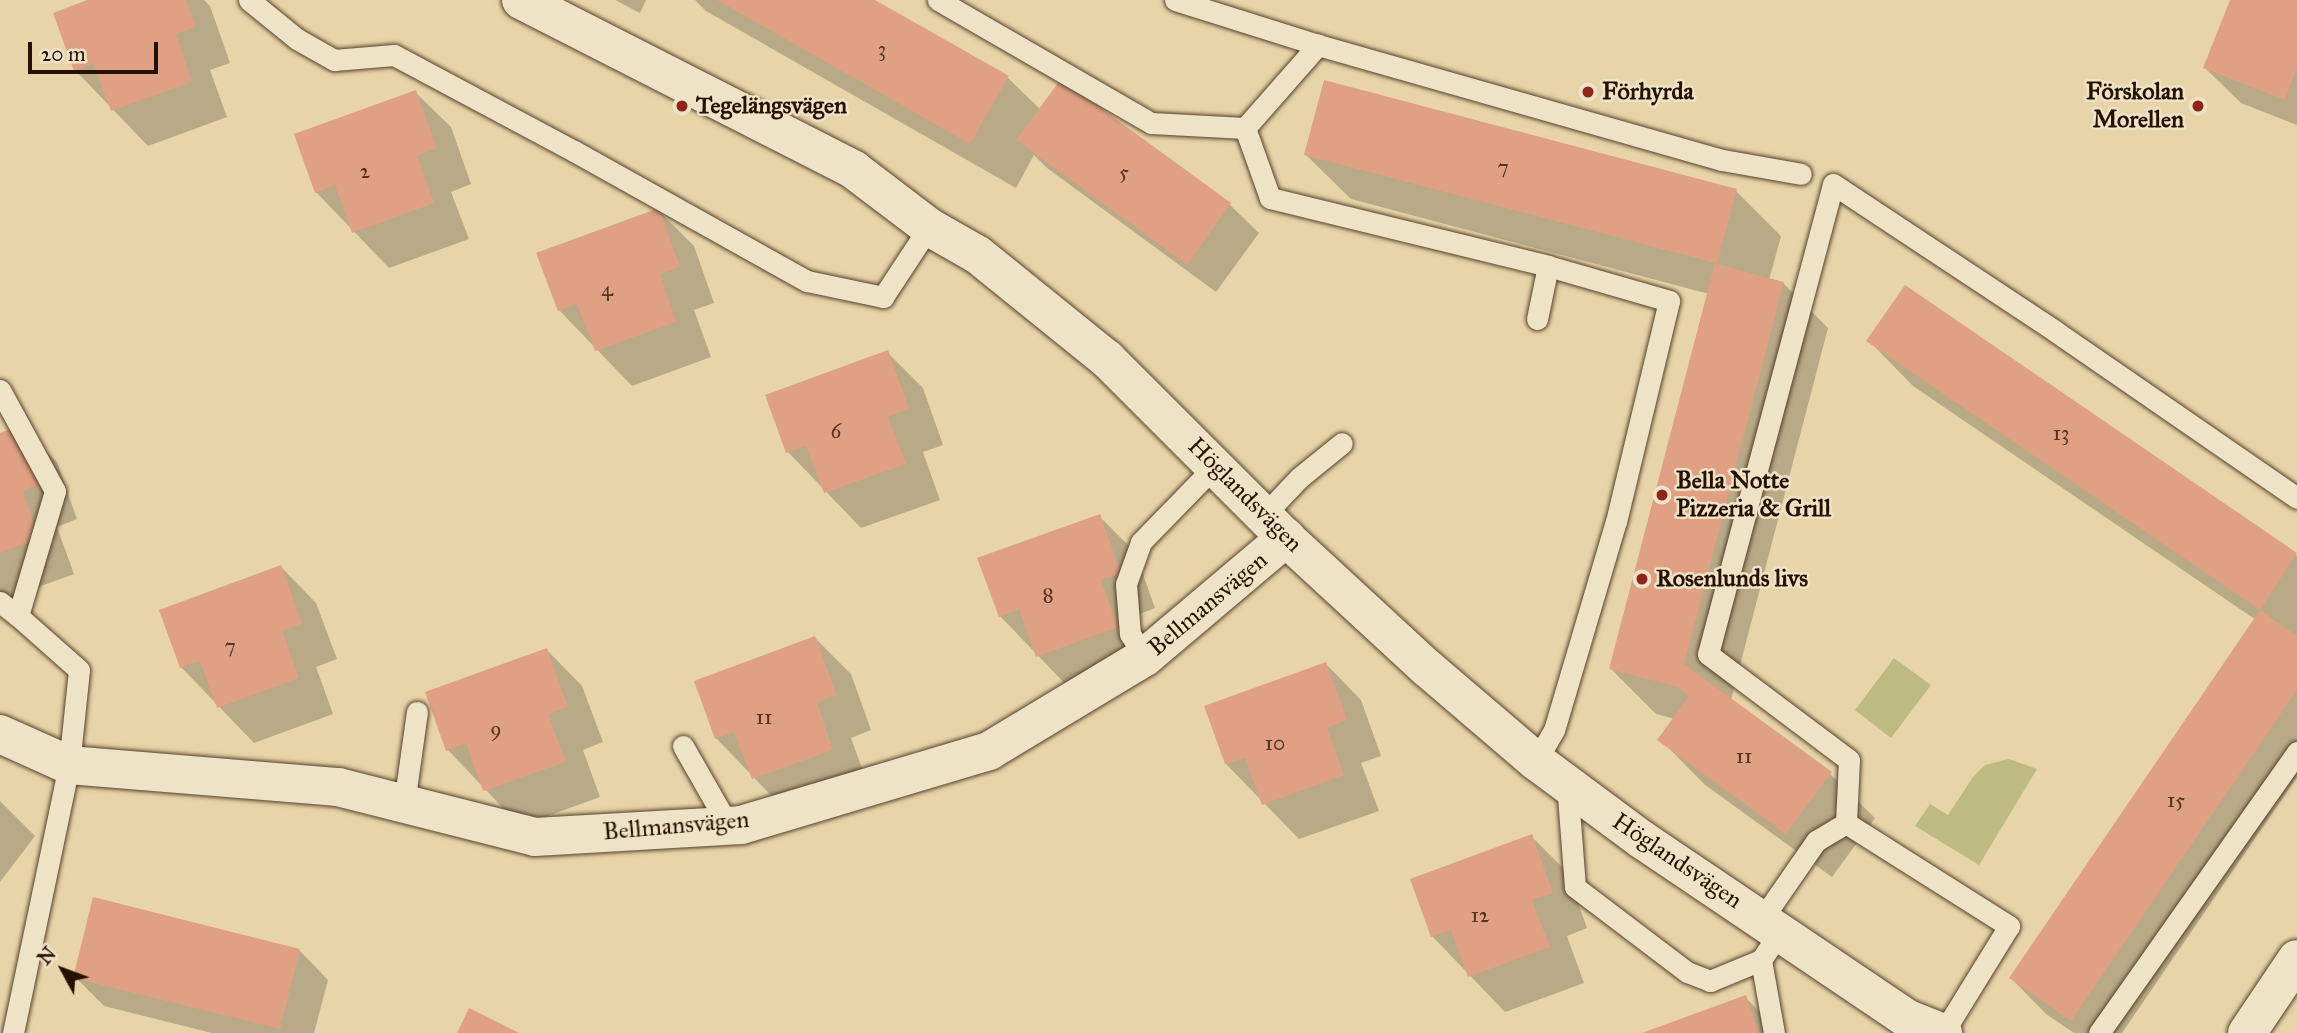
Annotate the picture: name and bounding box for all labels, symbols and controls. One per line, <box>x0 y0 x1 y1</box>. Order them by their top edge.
scale bar <box>32 28 161 72</box>
house number: 3 <box>878 36 886 62</box>
text: 20 m <box>41 41 86 67</box>
place label: Förhyrda <box>1602 78 1694 106</box>
place label: Förskolan Morellen <box>2086 78 2184 134</box>
marker: Förhyrda <box>1580 84 1596 100</box>
place label: Tegelängsvägen <box>696 92 847 120</box>
marker: Tegelängsvägen <box>674 98 690 114</box>
marker: Förskolan Morellen <box>2190 98 2206 114</box>
house number: 7 <box>1497 154 1509 180</box>
house number: 2 <box>360 158 370 184</box>
house number: 5 <box>1119 159 1129 185</box>
house number: 4 <box>601 276 613 302</box>
house number: 6 <box>831 418 841 444</box>
house number: 13 <box>2053 420 2069 446</box>
street label: Höglandsvägen <box>1182 432 1308 558</box>
place label: Bella Notte Pizzeria & Grill <box>1676 467 1831 523</box>
marker: Bella Notte Pizzeria & Grill <box>1654 487 1670 503</box>
street label: Bellmansvägen <box>1143 546 1273 662</box>
place label: Rosenlunds livs <box>1656 565 1808 593</box>
marker: Rosenlunds livs <box>1634 571 1650 587</box>
house number: 8 <box>1042 582 1054 608</box>
house number: 7 <box>224 633 236 659</box>
house number: 11 <box>756 704 772 730</box>
house number: 9 <box>490 716 502 742</box>
house number: 10 <box>1265 730 1285 756</box>
house number: 11 <box>1736 743 1752 769</box>
house number: 15 <box>2167 787 2185 813</box>
street label: Bellmansvägen <box>602 805 750 847</box>
street label: Höglandsvägen <box>1607 807 1747 915</box>
house number: 12 <box>1471 902 1489 928</box>
north arrow <box>28 935 98 1005</box>
text: N <box>33 942 61 970</box>

